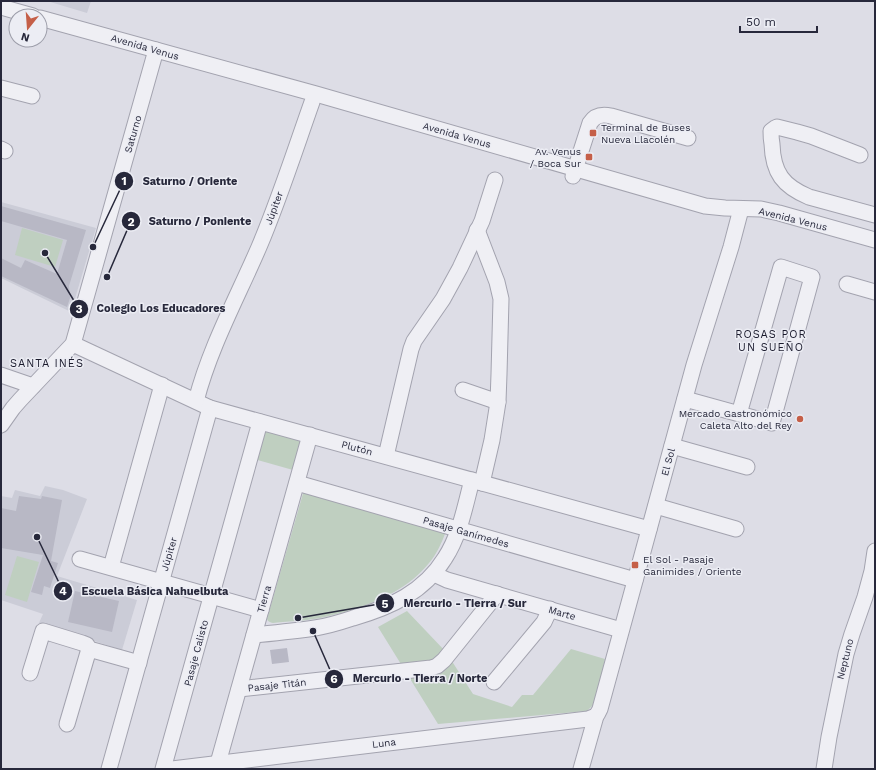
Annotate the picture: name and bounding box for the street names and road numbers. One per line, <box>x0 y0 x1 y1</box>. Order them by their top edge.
street label: Avenida Venus <box>110 32 180 62</box>
street label: Saturno <box>122 114 144 154</box>
street label: Avenida Venus <box>422 120 492 150</box>
street label: Júpiter <box>263 190 285 226</box>
street label: Avenida Venus <box>758 205 828 233</box>
street label: Plutón <box>340 439 374 457</box>
street label: El Sol <box>659 447 677 477</box>
street label: Pasaje Ganímedes <box>422 514 510 550</box>
street label: Júpiter <box>159 536 179 572</box>
street label: Tierra <box>255 584 273 614</box>
street label: Marte <box>547 604 577 622</box>
street label: Pasaje Calisto <box>182 619 210 687</box>
street label: Neptuno <box>835 637 855 681</box>
street label: Pasaje Titán <box>247 676 307 694</box>
street label: Luna <box>371 736 397 750</box>

